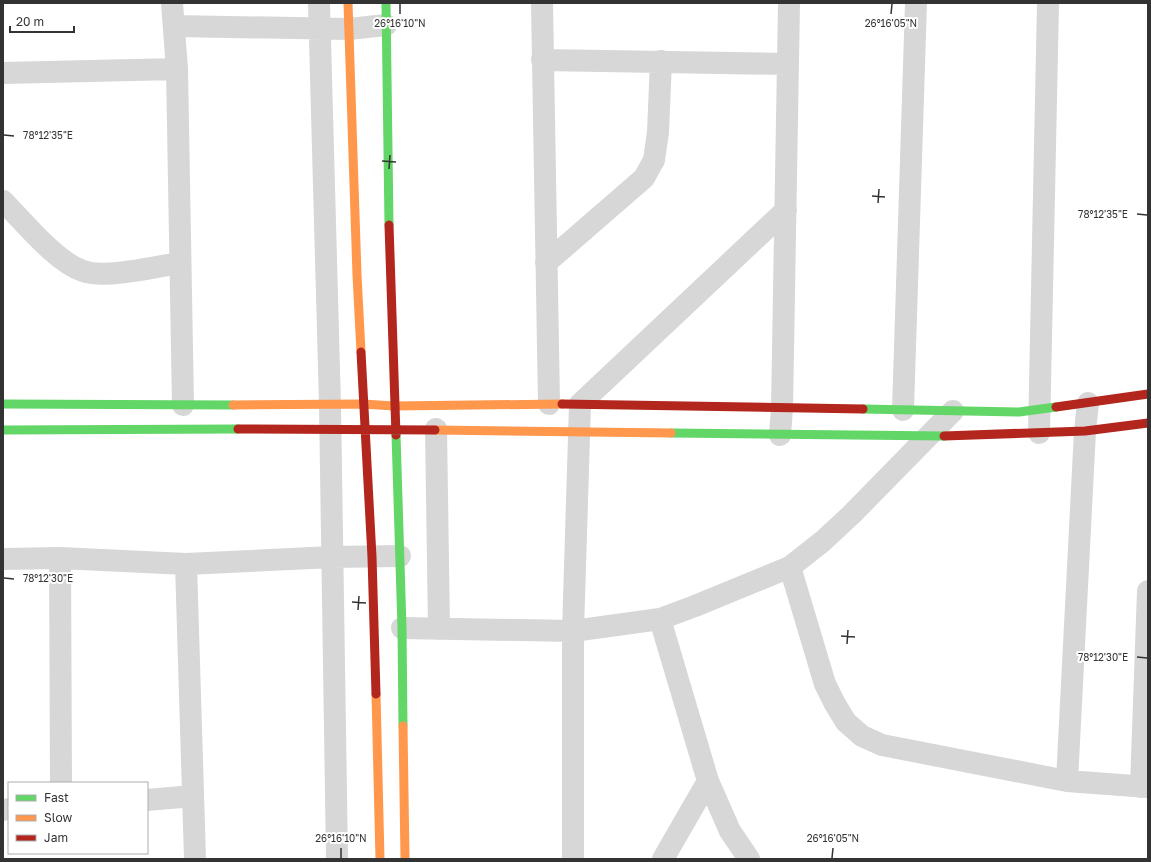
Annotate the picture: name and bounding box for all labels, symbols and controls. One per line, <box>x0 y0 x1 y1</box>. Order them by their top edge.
scale bar <box>10 8 74 34</box>
text: 20 m <box>16 14 44 29</box>
text: 26°16'10"N <box>374 17 426 29</box>
text: 26°16'05"N <box>865 17 917 29</box>
text: 78°12'35"E <box>23 129 73 141</box>
text: 78°12'35"E <box>1078 208 1128 220</box>
text: 78°12'30"E <box>23 572 73 584</box>
text: 78°12'30"E <box>1078 651 1128 663</box>
legend <box>8 782 148 854</box>
text: Fast <box>44 790 69 805</box>
text: Slow <box>44 810 72 825</box>
text: Jam <box>44 830 68 845</box>
text: 26°16'10"N <box>315 832 367 844</box>
text: 26°16'05"N <box>807 832 859 844</box>

